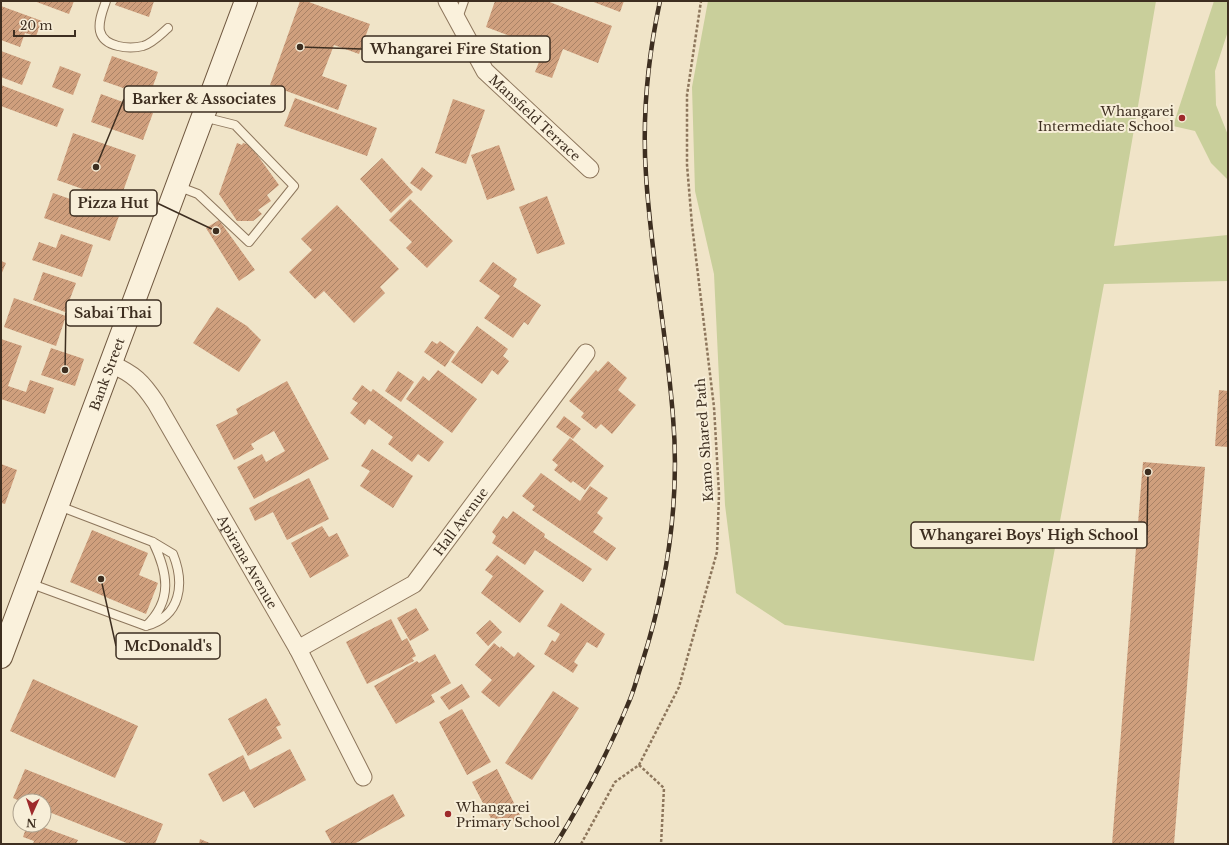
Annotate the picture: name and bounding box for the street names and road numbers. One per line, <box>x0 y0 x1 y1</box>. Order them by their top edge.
street label: Mansfield Terrace <box>485 71 584 165</box>
street label: Bank Street <box>86 335 129 413</box>
street label: Kamo Shared Path <box>692 378 717 502</box>
street label: Hall Avenue <box>430 484 492 559</box>
street label: Apirana Avenue <box>213 511 281 612</box>

